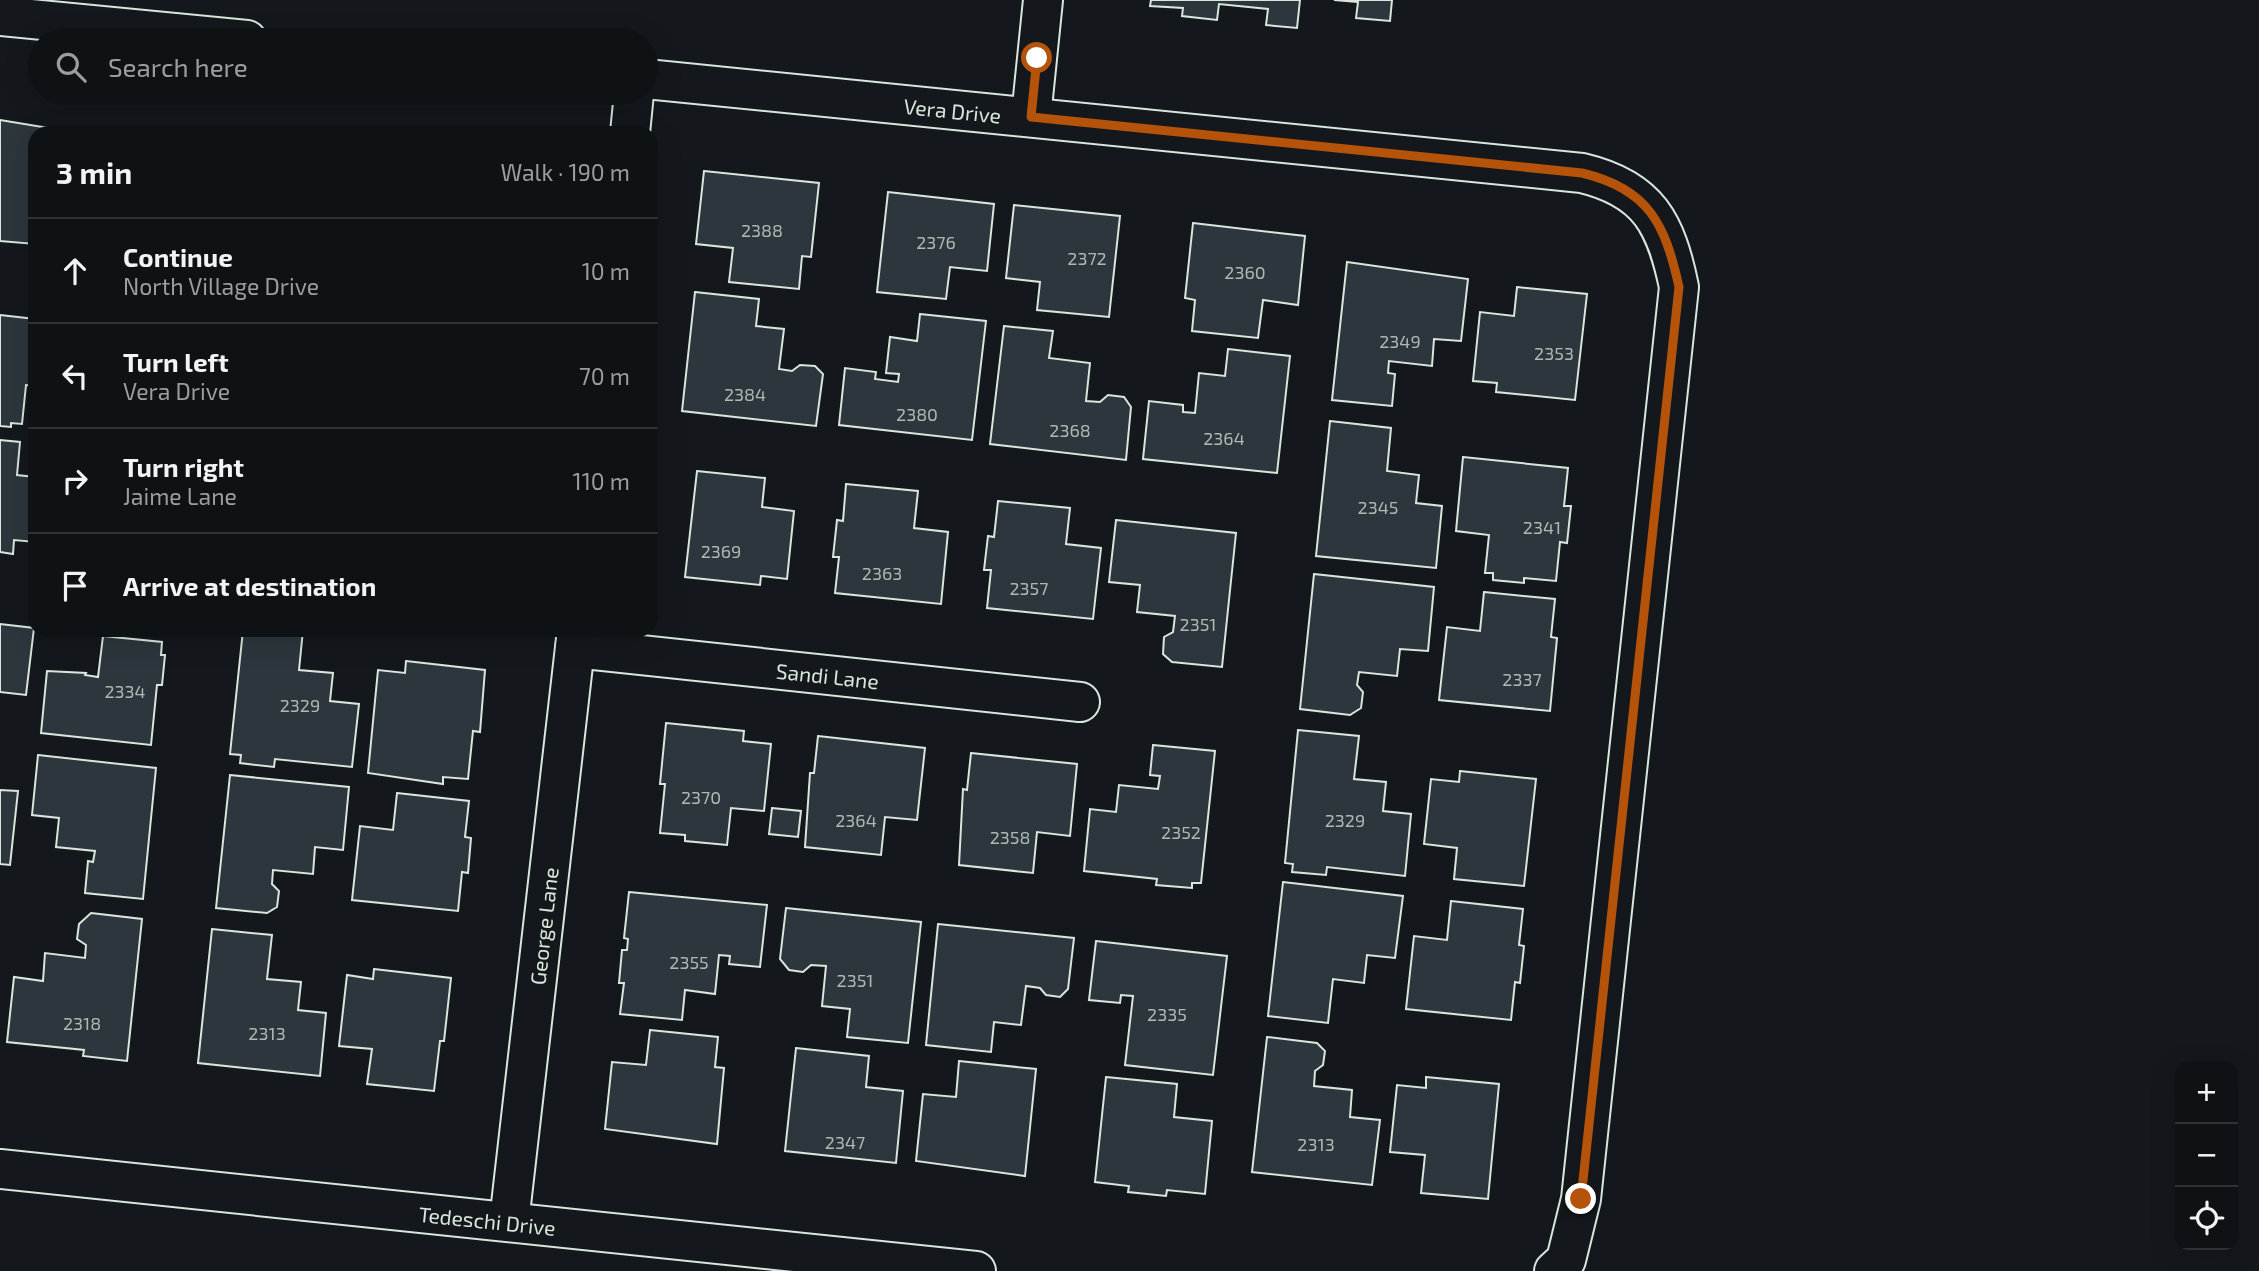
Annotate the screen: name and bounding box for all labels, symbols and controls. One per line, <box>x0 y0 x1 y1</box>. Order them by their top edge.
search box <box>28 28 658 105</box>
route start <box>1021 42 1052 73</box>
icon: search <box>52 48 90 86</box>
text: Search here <box>108 51 248 82</box>
street label: Vera Drive <box>903 92 1002 127</box>
text: 3 min <box>56 154 132 190</box>
text: Walk · 190 m <box>500 158 630 186</box>
house number: 2388 <box>741 219 783 241</box>
house number: 2376 <box>916 231 956 253</box>
text: Continue <box>123 241 233 272</box>
house number: 2372 <box>1067 247 1107 269</box>
icon: ahead <box>56 252 94 290</box>
text: 10 m <box>582 257 630 285</box>
house number: 2360 <box>1224 261 1266 283</box>
text: North Village Drive <box>123 272 319 300</box>
house number: 2349 <box>1379 330 1421 352</box>
house number: 2353 <box>1534 342 1574 364</box>
text: Turn left <box>123 346 229 377</box>
icon: left <box>56 357 94 395</box>
text: 70 m <box>579 362 630 390</box>
text: Vera Drive <box>123 377 230 405</box>
house number: 2384 <box>724 383 766 405</box>
house number: 2380 <box>896 403 938 425</box>
house number: 2368 <box>1049 419 1091 441</box>
house number: 2364 <box>1203 427 1245 449</box>
text: Turn right <box>123 451 244 482</box>
icon: right <box>56 462 94 500</box>
text: 110 m <box>573 467 630 495</box>
text: Jaime Lane <box>123 482 237 510</box>
house number: 2345 <box>1358 496 1398 518</box>
house number: 2341 <box>1523 516 1561 538</box>
house number: 2369 <box>701 540 741 562</box>
house number: 2363 <box>862 562 902 584</box>
icon: arrive <box>56 567 94 605</box>
text: Arrive at destination <box>123 570 376 601</box>
house number: 2357 <box>1010 577 1049 599</box>
house number: 2351 <box>1180 613 1216 635</box>
street label: Sandi Lane <box>775 657 880 693</box>
house number: 2337 <box>1502 668 1542 690</box>
house number: 2334 <box>104 680 146 702</box>
house number: 2329 <box>280 694 320 716</box>
house number: 2370 <box>681 786 721 808</box>
house number: 2364 <box>835 809 877 831</box>
house number: 2329 <box>1325 809 1365 831</box>
house number: 2352 <box>1161 821 1201 843</box>
house number: 2358 <box>990 826 1030 848</box>
street label: George Lane <box>524 866 562 986</box>
house number: 2355 <box>669 951 709 973</box>
house number: 2351 <box>837 969 873 991</box>
house number: 2335 <box>1147 1003 1187 1025</box>
house number: 2318 <box>63 1012 101 1034</box>
house number: 2313 <box>248 1022 286 1044</box>
map controls <box>2175 1061 2238 1250</box>
button: + <box>2175 1061 2238 1124</box>
button: − <box>2175 1124 2238 1187</box>
house number: 2347 <box>825 1131 865 1153</box>
house number: 2313 <box>1297 1133 1335 1155</box>
route end <box>1565 1183 1596 1214</box>
button: locate <box>2175 1187 2238 1250</box>
street label: Tedeschi Drive <box>418 1200 557 1240</box>

